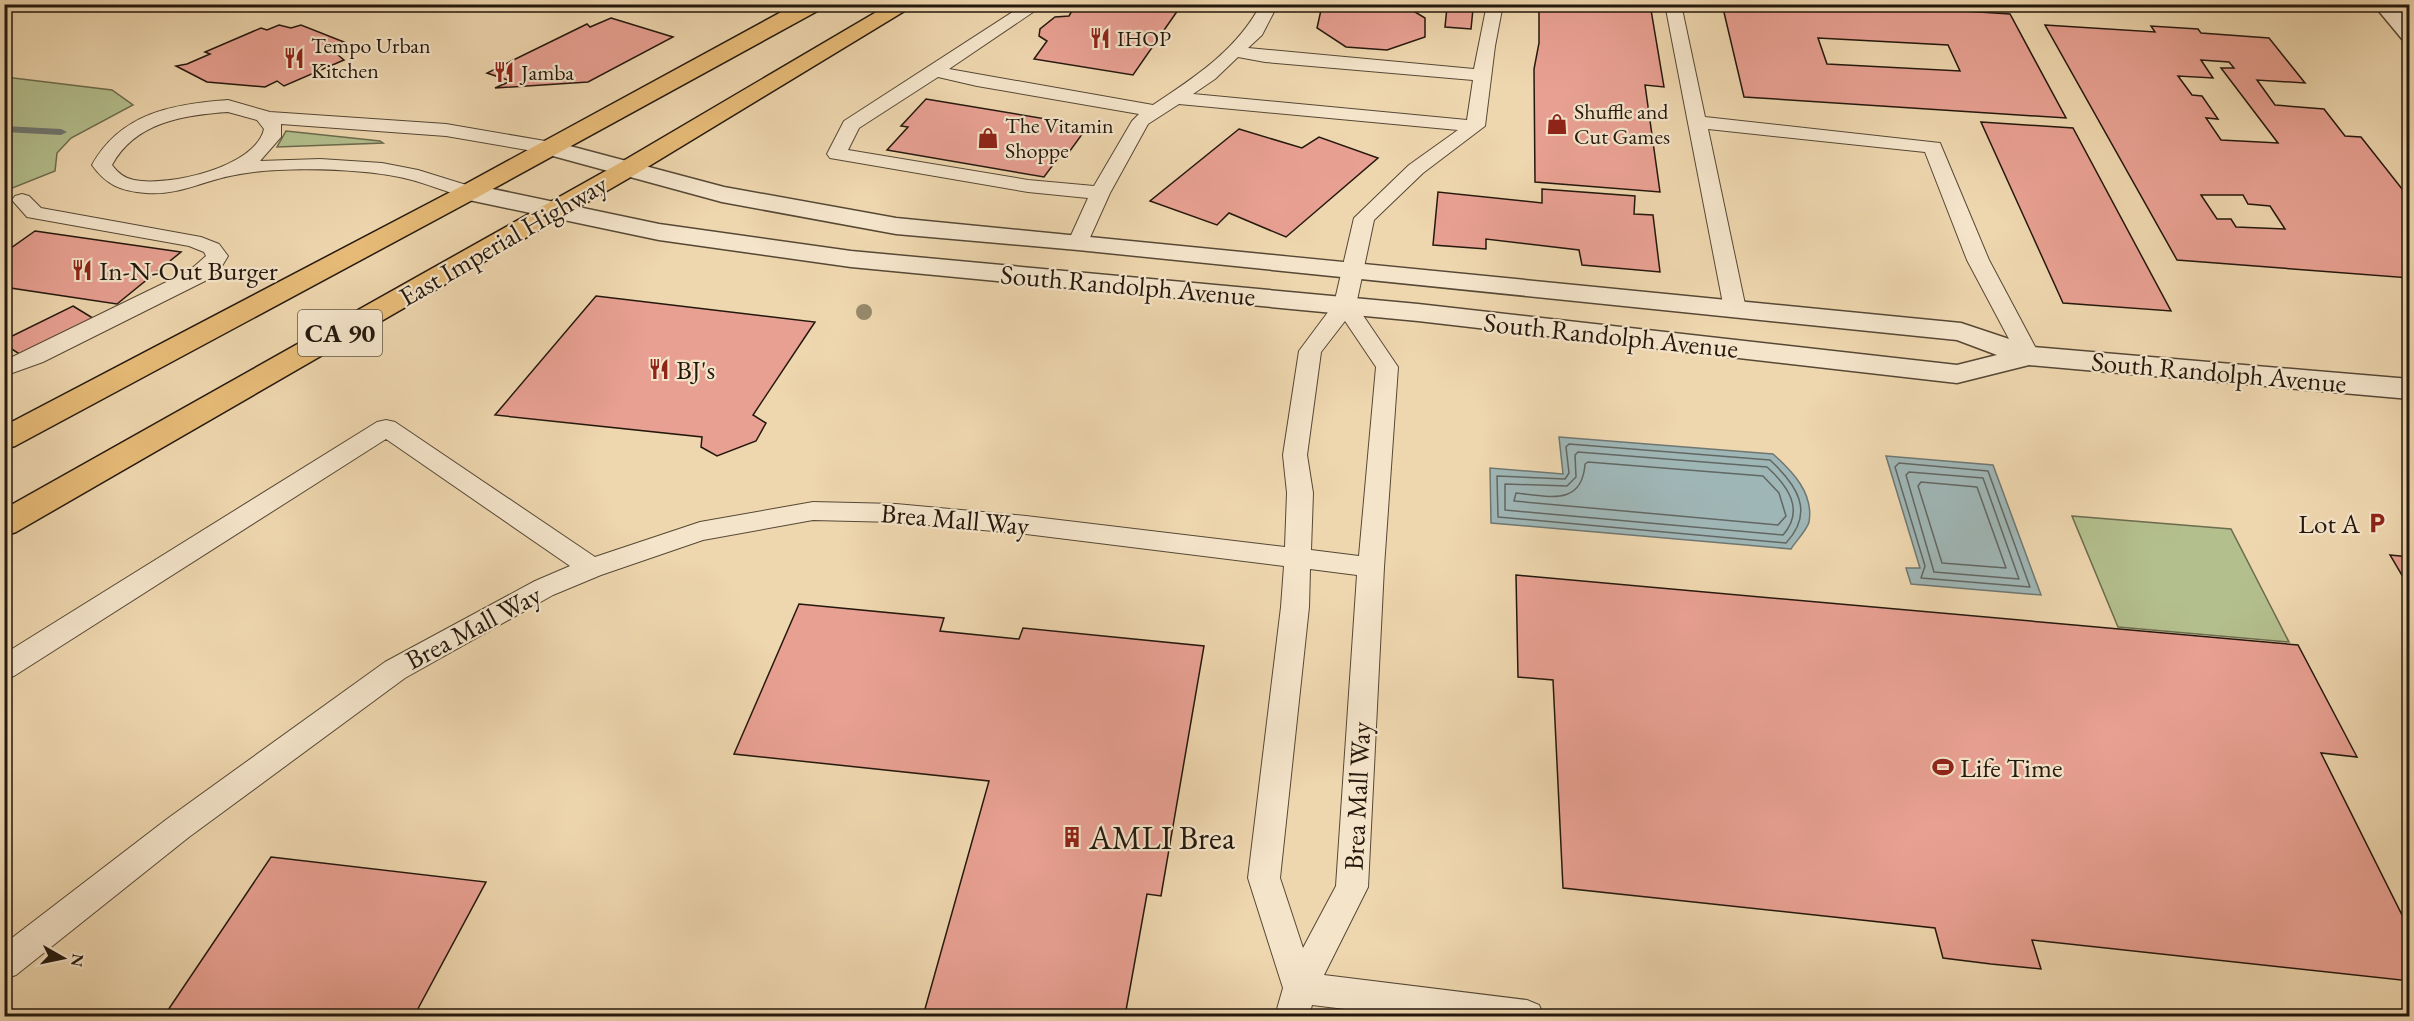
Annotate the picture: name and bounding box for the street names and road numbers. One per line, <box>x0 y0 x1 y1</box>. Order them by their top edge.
street label: East Imperial Highway <box>393 166 614 314</box>
street label: South Randolph Avenue <box>999 256 1257 314</box>
street label: South Randolph Avenue <box>1482 304 1740 366</box>
road number: CA 90 <box>298 310 382 356</box>
street label: South Randolph Avenue <box>2090 343 2348 401</box>
street label: Brea Mall Way <box>879 495 1031 543</box>
street label: Brea Mall Way <box>399 577 547 677</box>
street label: Brea Mall Way <box>1336 721 1378 871</box>

